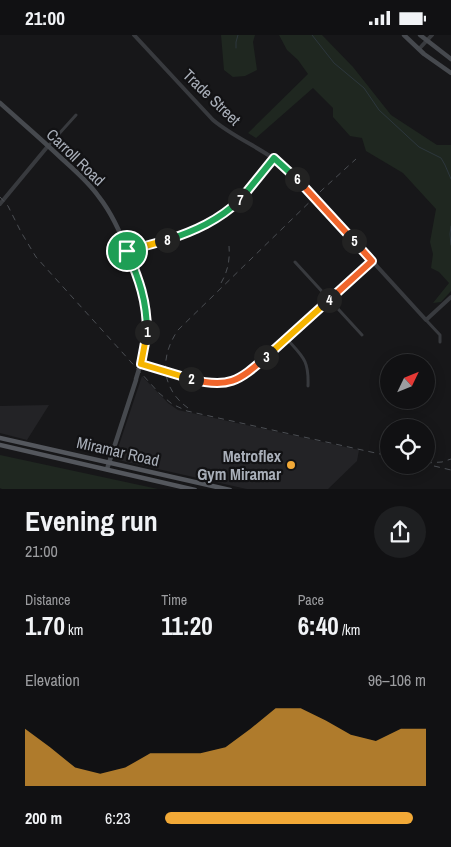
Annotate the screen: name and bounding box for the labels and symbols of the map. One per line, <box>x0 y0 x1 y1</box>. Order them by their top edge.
street label: Trade Street <box>178 64 246 130</box>
street label: Carroll Road <box>42 124 110 190</box>
pin: 6 <box>284 167 310 191</box>
pin: 7 <box>228 187 252 213</box>
pin: 8 <box>154 227 180 253</box>
pin: 5 <box>342 229 366 253</box>
pin <box>106 230 148 272</box>
pin: 4 <box>316 287 342 313</box>
pin: 1 <box>134 319 160 345</box>
pin: 3 <box>254 345 278 369</box>
north arrow <box>380 354 435 409</box>
pin: 2 <box>178 367 204 391</box>
street label: Miramar Road <box>75 431 161 471</box>
place label: Metroflex Gym Miramar <box>197 445 282 485</box>
marker: Metroflex Gym Miramar <box>285 459 297 471</box>

